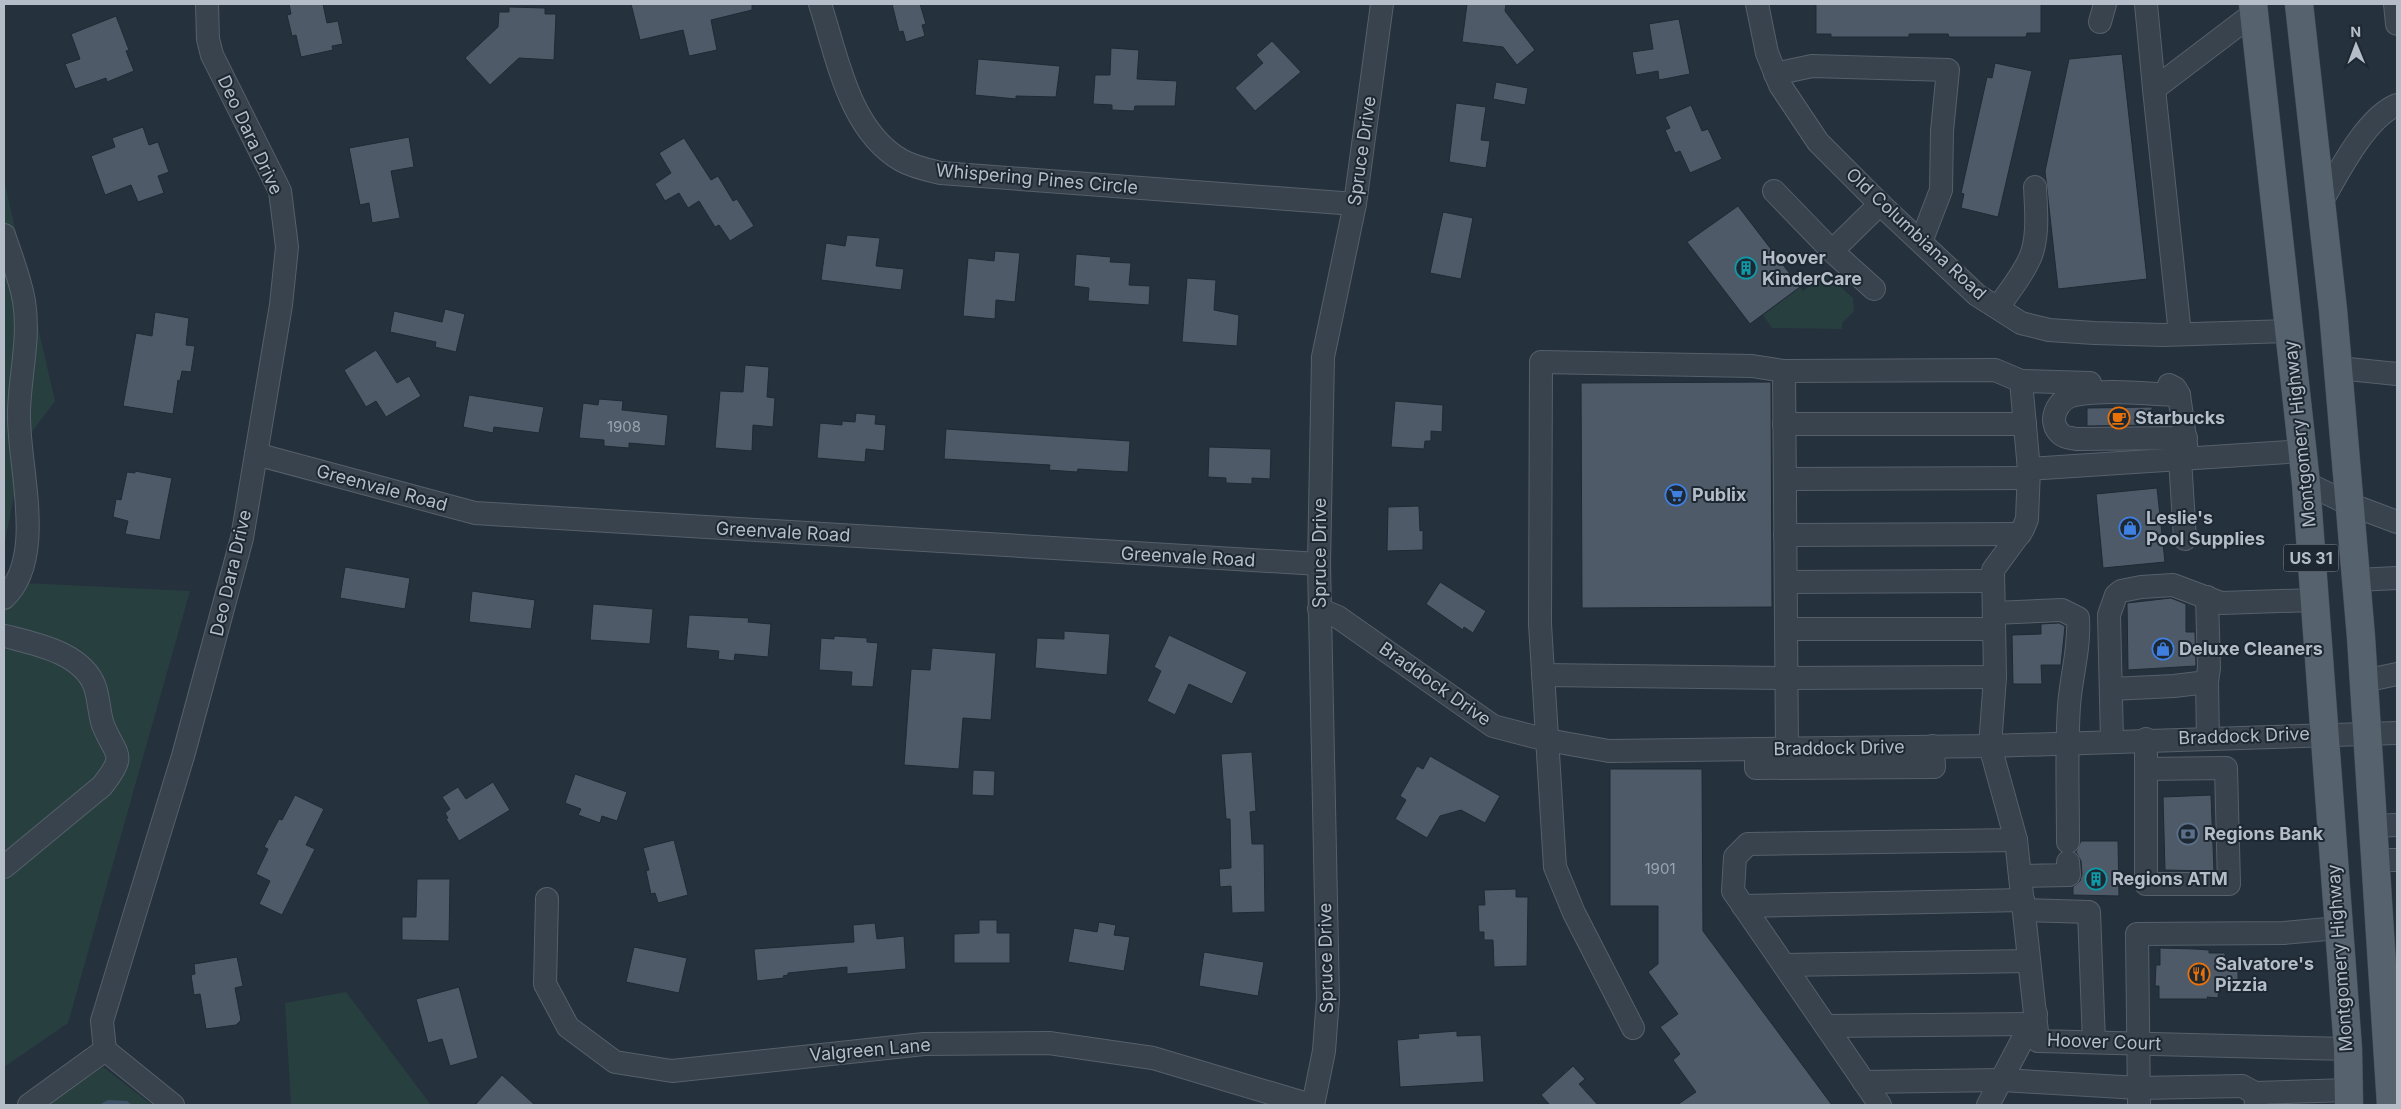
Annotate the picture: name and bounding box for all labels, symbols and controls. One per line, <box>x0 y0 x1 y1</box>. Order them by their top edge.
north arrow <box>2331 20 2381 70</box>
text: N <box>2350 23 2361 40</box>
street label: Deo Dara Drive <box>214 72 287 198</box>
street label: Spruce Drive <box>1343 95 1380 207</box>
street label: Whispering Pines Circle <box>935 159 1139 198</box>
street label: Old Columbiana Road <box>1842 163 1991 304</box>
place label: Hoover KinderCare <box>1762 247 1862 289</box>
building icon: Hoover KinderCare <box>1734 256 1758 280</box>
street label: Montgomery Highway <box>2279 340 2320 529</box>
cafe icon: Starbucks <box>2107 406 2131 430</box>
place label: Starbucks <box>2135 407 2225 428</box>
house number: 1908 <box>607 417 641 436</box>
street label: Greenvale Road <box>314 460 450 515</box>
supermarket icon: Publix <box>1664 483 1688 507</box>
place label: Publix <box>1692 484 1747 505</box>
street label: Spruce Drive <box>1309 498 1330 608</box>
place label: Leslie's Pool Supplies <box>2146 507 2265 549</box>
street label: Deo Dara Drive <box>206 508 255 638</box>
shop icon: Leslie's Pool Supplies <box>2118 516 2142 540</box>
street label: Greenvale Road <box>715 517 851 546</box>
street label: Greenvale Road <box>1120 542 1256 571</box>
road number: US 31 <box>2284 544 2338 572</box>
street label: Braddock Drive <box>1375 637 1495 730</box>
shop icon: Deluxe Cleaners <box>2151 637 2175 661</box>
place label: Deluxe Cleaners <box>2179 638 2323 659</box>
street label: Braddock Drive <box>2178 723 2310 748</box>
street label: Braddock Drive <box>1773 736 1905 759</box>
bank icon: Regions Bank <box>2176 822 2200 846</box>
place label: Regions Bank <box>2204 823 2324 844</box>
house number: 1901 <box>1645 859 1675 878</box>
street label: Montgomery Highway <box>2322 864 2357 1052</box>
building icon: Regions ATM <box>2084 867 2108 891</box>
place label: Regions ATM <box>2112 868 2228 889</box>
street label: Spruce Drive <box>1314 903 1337 1013</box>
place label: Salvatore's Pizzia <box>2215 953 2314 995</box>
restaurant icon: Salvatore's Pizzia <box>2187 962 2211 986</box>
street label: Hoover Court <box>2047 1029 2162 1054</box>
street label: Valgreen Lane <box>808 1034 931 1065</box>

